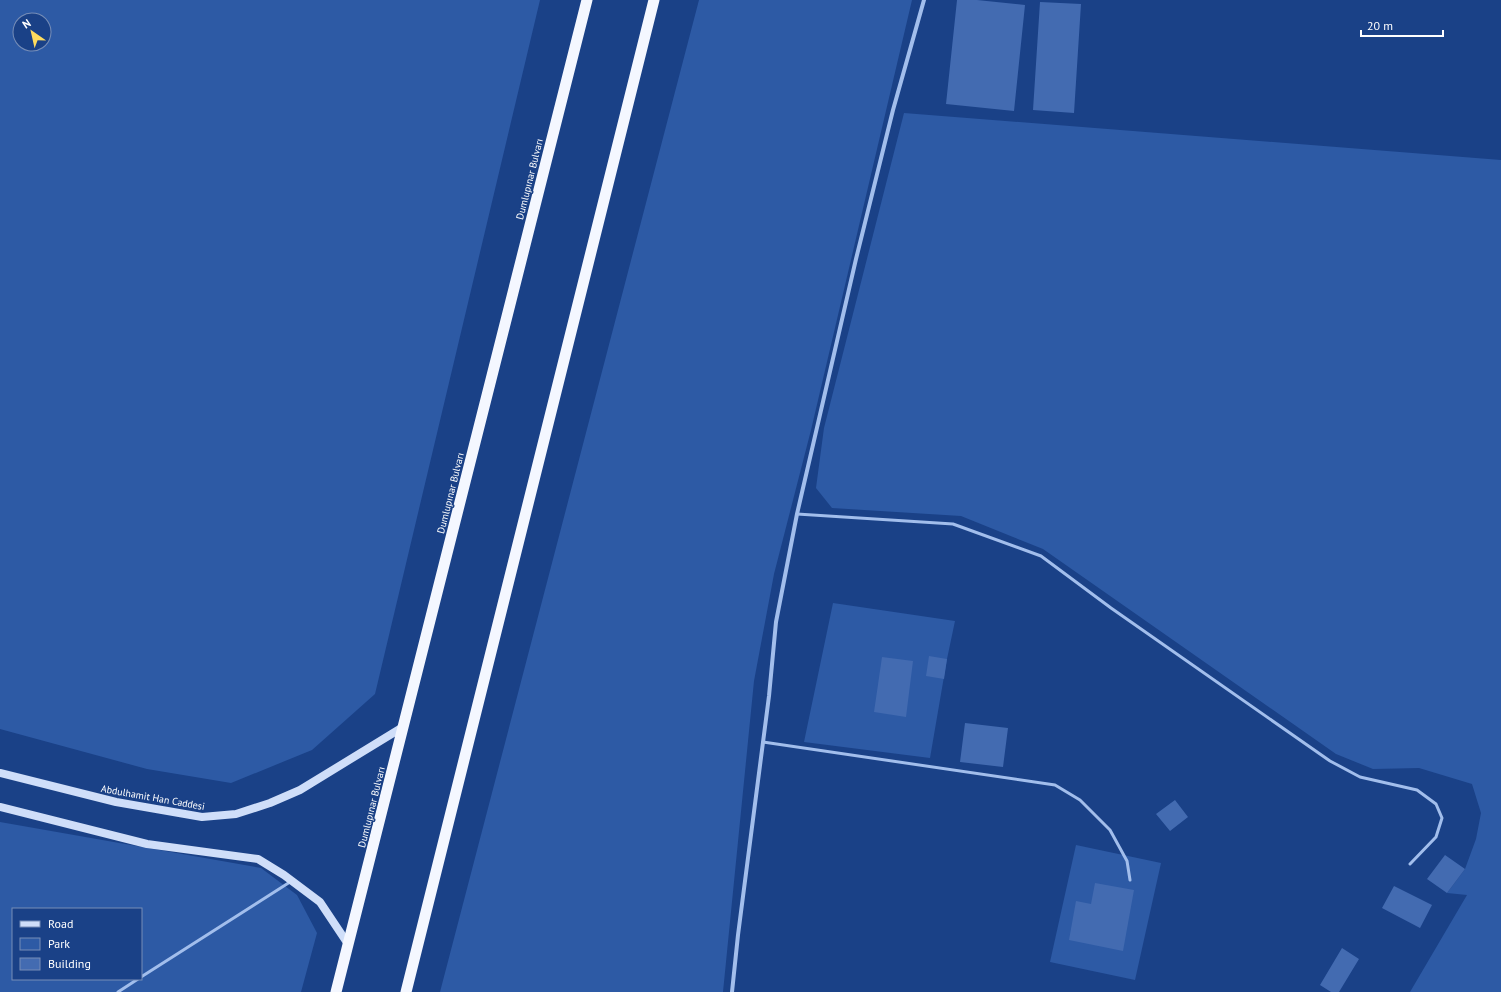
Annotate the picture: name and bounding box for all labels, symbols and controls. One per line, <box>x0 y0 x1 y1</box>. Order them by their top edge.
north arrow <box>12 12 52 52</box>
scale bar <box>1361 12 1443 38</box>
text: N <box>19 16 33 32</box>
text: 20 m <box>1367 18 1393 33</box>
street label: Dumlupınar Bulvarı <box>513 137 546 221</box>
street label: Dumlupınar Bulvarı <box>434 451 467 535</box>
street label: Dumlupınar Bulvarı <box>355 765 388 849</box>
street label: Abdulhamit Han Caddesi <box>100 782 206 813</box>
legend <box>12 908 142 980</box>
text: Road <box>48 916 73 931</box>
text: Park <box>48 936 70 951</box>
text: Building <box>48 956 91 971</box>

